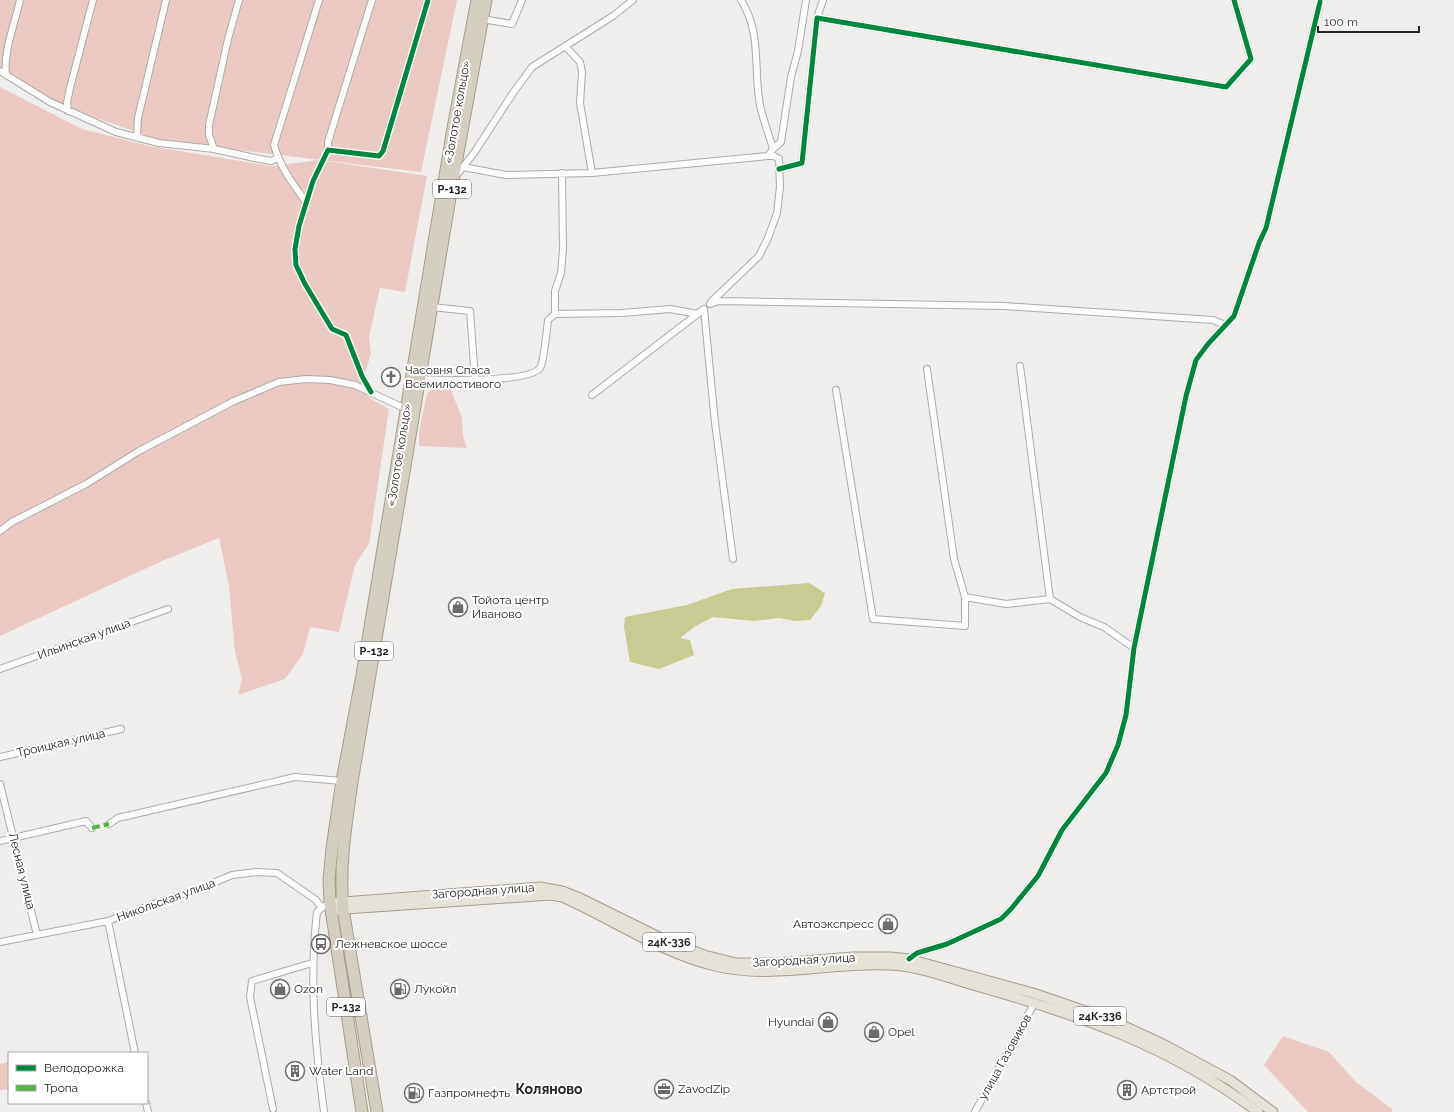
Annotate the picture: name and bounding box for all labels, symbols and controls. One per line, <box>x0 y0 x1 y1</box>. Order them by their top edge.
scale bar <box>1318 8 1419 34</box>
text: 100 m <box>1324 15 1358 29</box>
street label: «Золотое кольцо» <box>441 59 473 165</box>
road number: Р-132 <box>433 180 471 198</box>
place label: Часовня Спаса Всемилостивого <box>405 363 501 391</box>
church icon: Часовня Спаса Всемилостивого <box>380 366 402 388</box>
street label: «Золотое кольцо» <box>384 402 414 508</box>
place label: Тойота центр Иваново <box>472 593 549 621</box>
shop icon: Тойота центр Иваново <box>447 596 469 618</box>
street label: Ильинская улица <box>35 616 133 662</box>
road number: Р-132 <box>355 642 393 660</box>
street label: Троицкая улица <box>15 726 107 760</box>
street label: Лесная улица <box>6 831 38 911</box>
street label: Никольская улица <box>115 876 217 924</box>
street label: Загородная улица <box>431 880 535 902</box>
shop icon: Автоэкспресс <box>877 913 899 935</box>
place label: Автоэкспресс <box>793 917 874 931</box>
bus stop icon: Лежневское шоссе <box>310 933 332 955</box>
road number: 24К-336 <box>643 933 695 951</box>
place label: Лежневское шоссе <box>335 937 447 951</box>
street label: Загородная улица <box>752 950 856 970</box>
shop icon: Ozon <box>269 978 291 1000</box>
fuel station icon: Лукойл <box>389 978 411 1000</box>
place label: Ozon <box>294 982 323 996</box>
place label: Лукойл <box>414 982 456 996</box>
road number: Р-132 <box>327 998 365 1016</box>
road number: 24К-336 <box>1074 1007 1126 1025</box>
shop icon: Hyundai <box>817 1011 839 1033</box>
street label: улица Газовиков <box>976 1012 1034 1102</box>
place label: Hyundai <box>768 1015 814 1029</box>
shop icon: Opel <box>863 1021 885 1043</box>
place label: Opel <box>888 1025 915 1039</box>
legend <box>8 1052 148 1104</box>
building icon: Water Land <box>284 1060 306 1082</box>
text: Велодорожка <box>44 1061 124 1075</box>
place label: Water Land <box>309 1064 373 1078</box>
office icon: ZavodZip <box>653 1078 675 1100</box>
building icon: Артстрой <box>1116 1079 1138 1101</box>
text: Тропа <box>44 1081 78 1095</box>
district label: Коляново <box>515 1081 583 1097</box>
fuel station icon: Газпромнефть <box>403 1082 425 1104</box>
place label: ZavodZip <box>678 1082 730 1096</box>
place label: Артстрой <box>1141 1083 1196 1097</box>
place label: Газпромнефть <box>428 1086 510 1100</box>

